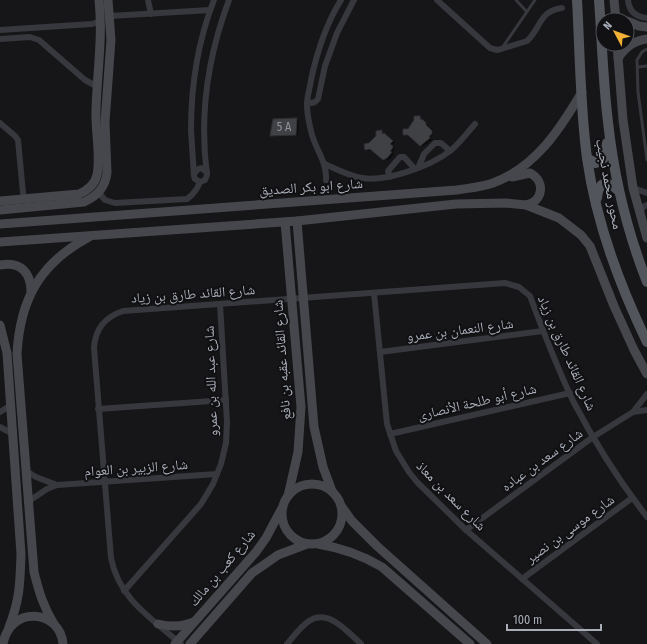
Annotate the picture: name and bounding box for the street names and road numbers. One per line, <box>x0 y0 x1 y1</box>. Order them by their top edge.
street label: محور محمد نجيب <box>592 137 626 231</box>
street label: شارع ابو بكر الصديق <box>259 175 363 200</box>
street label: شارع القائد طارق بن زياد <box>130 281 256 308</box>
street label: شارع القائد طارق بن زياد <box>533 293 600 414</box>
street label: شارع القائد عقبه بن نافع <box>269 299 296 421</box>
street label: شارع النعمان بن عمرو <box>406 315 514 346</box>
street label: شارع عبد الله بن عمرو <box>201 325 222 437</box>
street label: شارع أبو طلحة الأنصارى <box>416 380 538 425</box>
street label: شارع سعد بن عباده <box>498 425 587 496</box>
street label: شارع الزبير بن العوام <box>84 456 188 481</box>
street label: شارع سعد بن معاذ <box>412 458 489 535</box>
street label: شارع موسى بن نصير <box>521 491 618 568</box>
street label: شارع كعب بن مالك <box>185 526 260 610</box>

